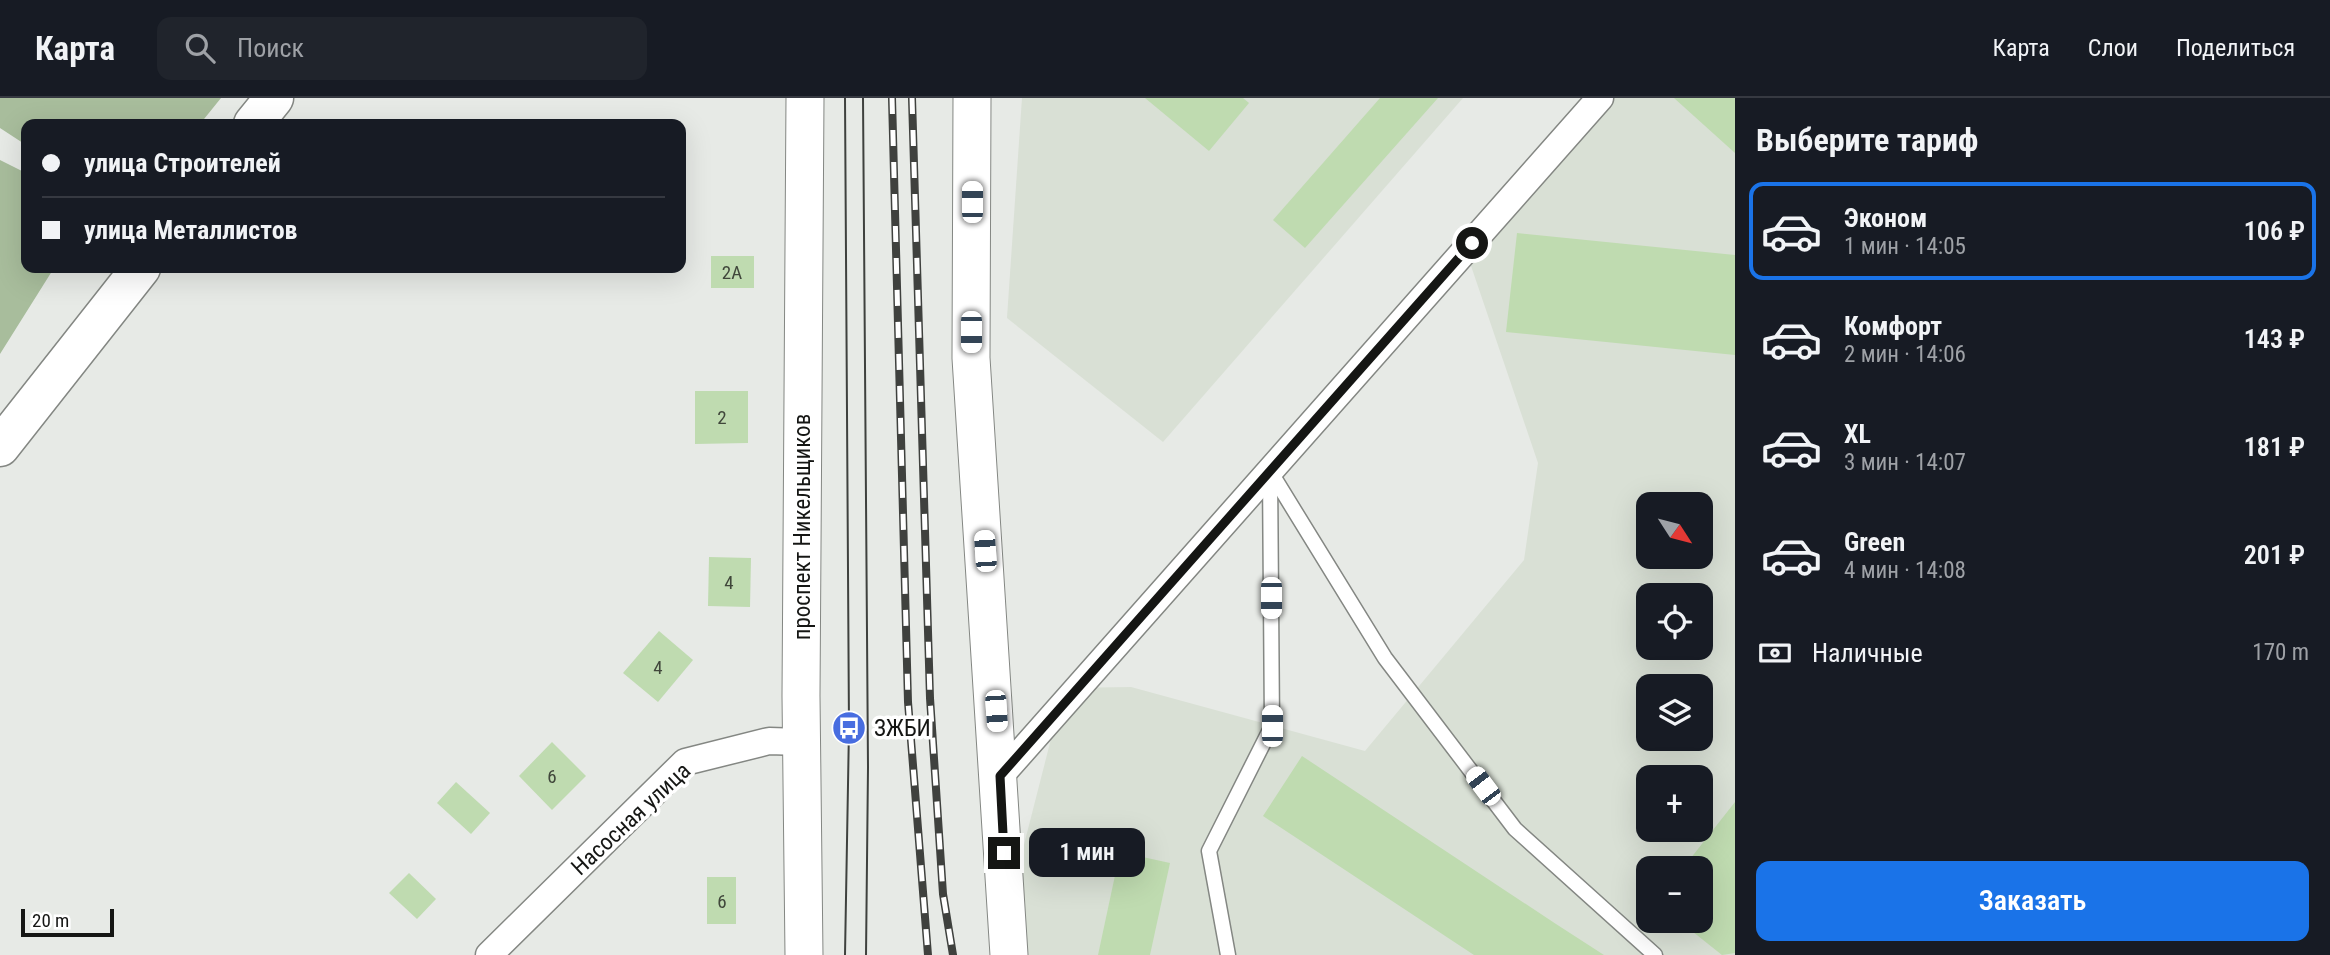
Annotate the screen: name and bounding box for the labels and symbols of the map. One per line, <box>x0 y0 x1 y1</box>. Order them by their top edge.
car <box>962 181 983 223</box>
route start <box>1456 227 1488 259</box>
house number: 2А <box>722 261 742 284</box>
car <box>961 311 982 353</box>
house number: 2 <box>717 406 727 429</box>
street label: проспект Никельщиков <box>789 414 816 640</box>
north arrow <box>1636 492 1713 569</box>
car <box>974 529 997 573</box>
house number: 4 <box>724 571 734 594</box>
car <box>1261 577 1282 619</box>
house number: 4 <box>653 656 663 679</box>
car <box>985 689 1008 733</box>
car <box>1262 705 1283 747</box>
bus stop icon: ЗЖБИ <box>830 709 868 747</box>
place label: ЗЖБИ <box>874 715 931 742</box>
street label: Насосная улица <box>566 757 696 881</box>
car <box>1462 763 1505 809</box>
house number: 6 <box>547 765 557 788</box>
callout: 1 мин <box>1028 828 1144 878</box>
route end <box>988 837 1020 869</box>
house number: 6 <box>717 890 727 913</box>
scale bar <box>21 906 114 938</box>

